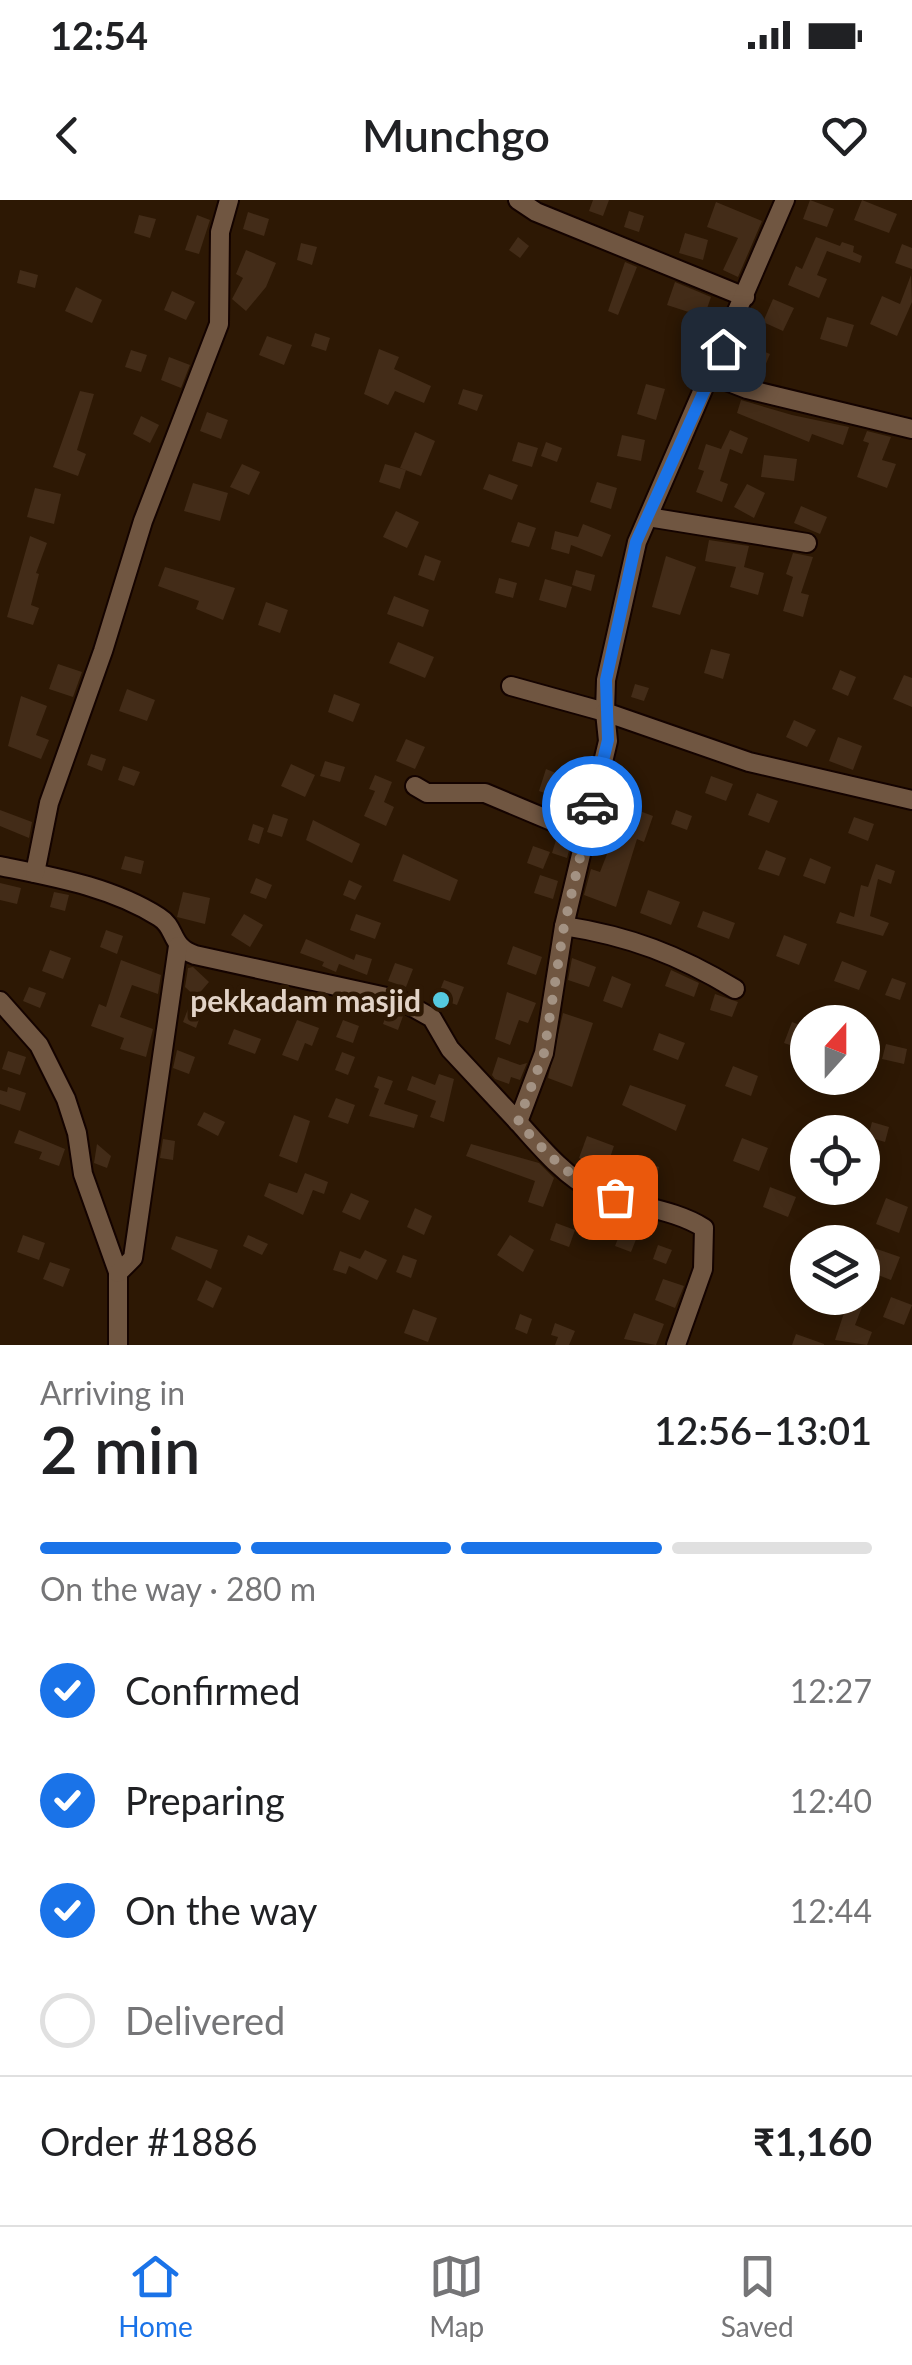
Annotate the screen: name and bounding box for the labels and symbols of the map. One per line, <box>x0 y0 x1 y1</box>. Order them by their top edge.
pin <box>681 307 766 392</box>
courier <box>542 756 642 856</box>
place label: pekkadam masjid <box>190 982 421 1018</box>
marker: pekkadam masjid <box>430 989 452 1011</box>
north arrow <box>790 1005 880 1095</box>
pin <box>573 1155 658 1240</box>

